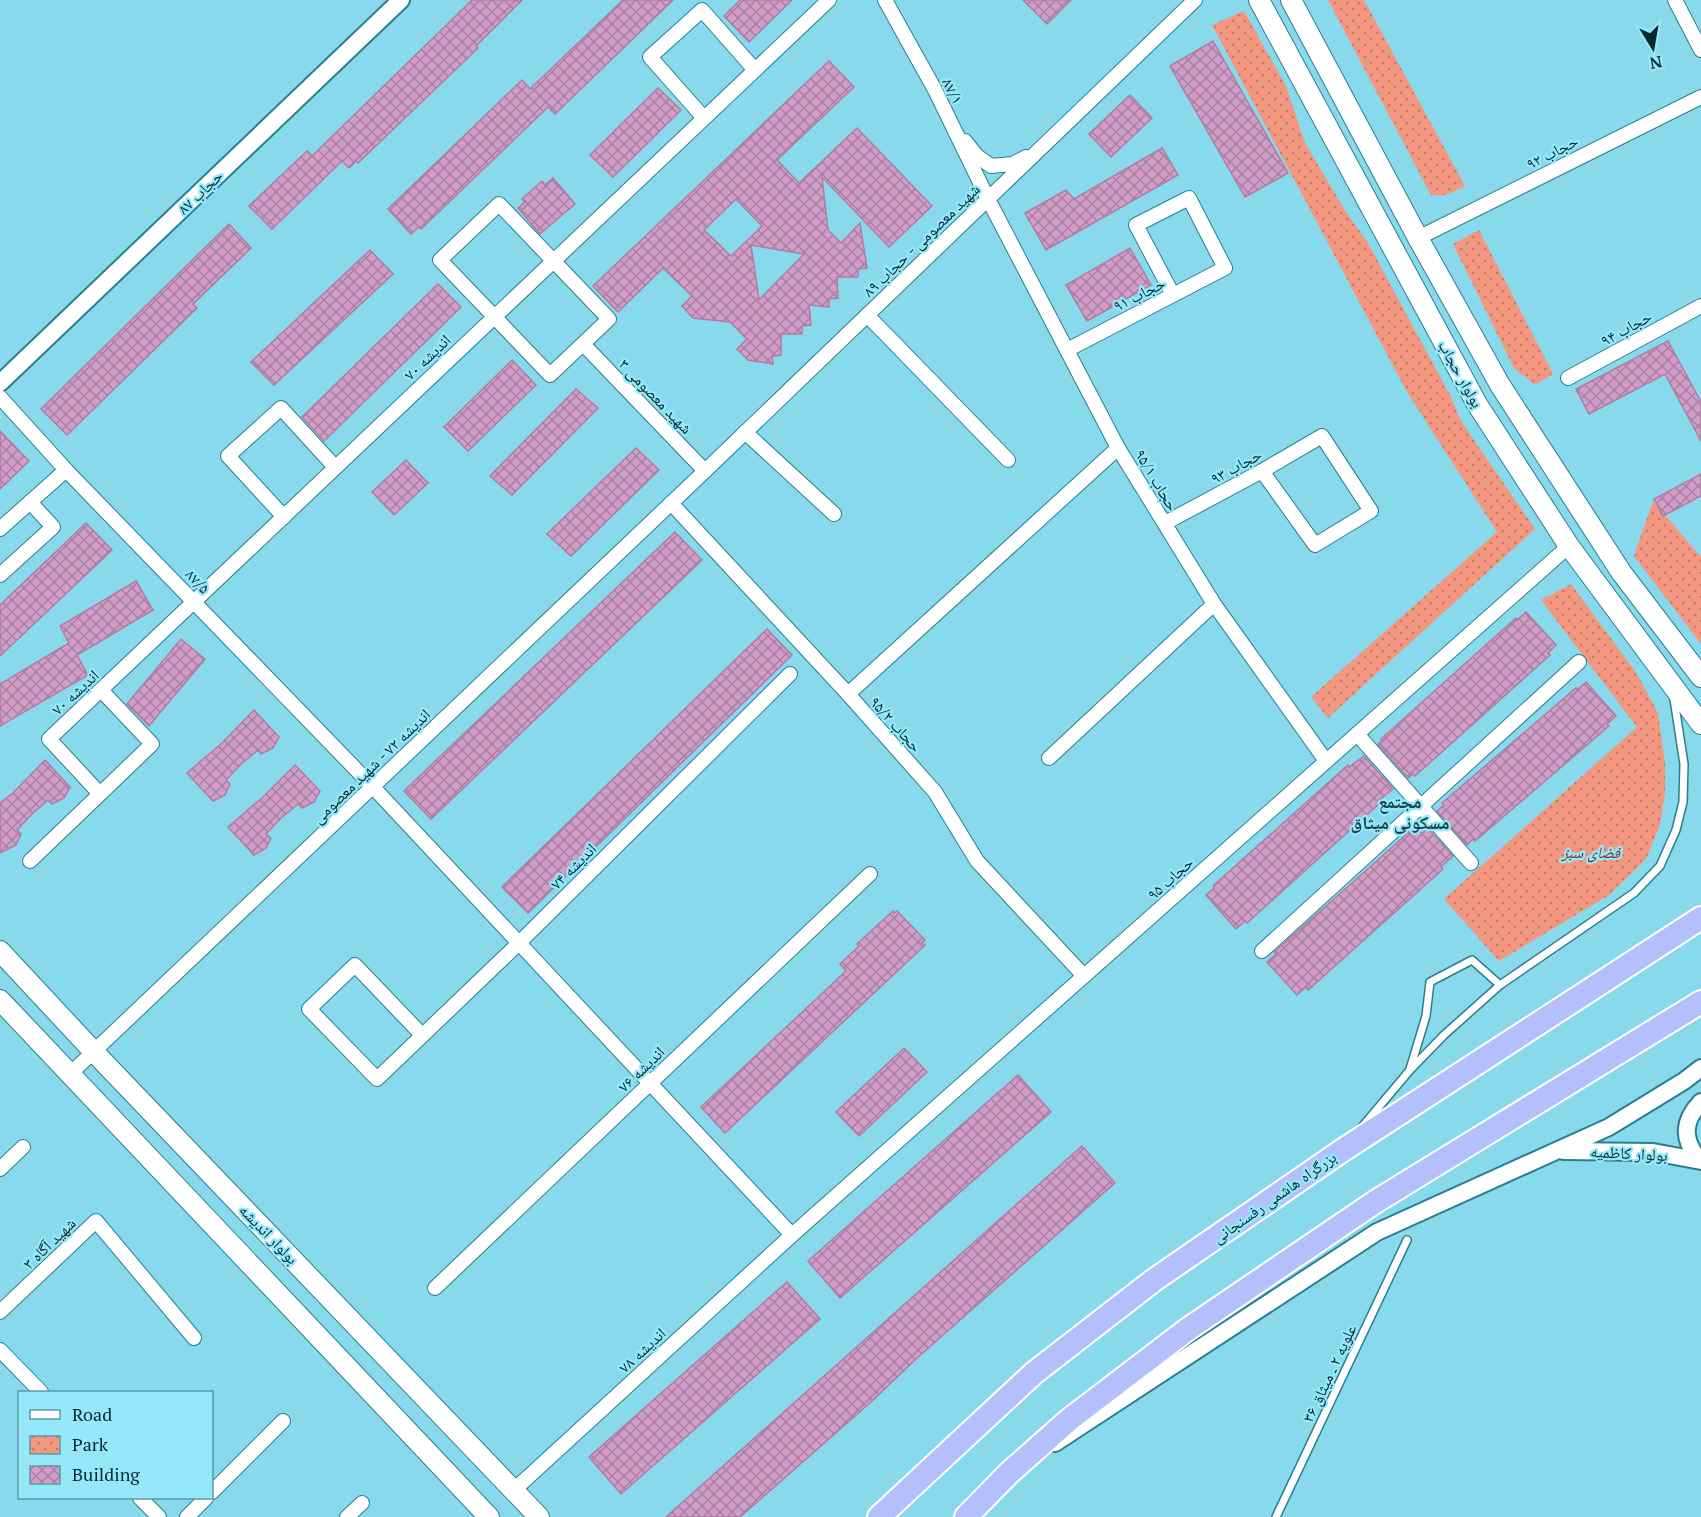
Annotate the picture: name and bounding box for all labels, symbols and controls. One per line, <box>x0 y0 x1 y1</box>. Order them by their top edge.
north arrow <box>1623 18 1683 78</box>
text: N <box>1648 51 1664 75</box>
street label: ۸۷/۱ <box>937 74 969 108</box>
street label: حجاب ۹۲ <box>1522 130 1582 174</box>
street label: حجاب ۸۷ <box>172 165 228 219</box>
street label: شهید معصومی - حجاب ۸۹ <box>858 178 984 302</box>
street label: حجاب ۹۱ <box>1109 272 1169 316</box>
street label: حجاب ۹۴ <box>1596 305 1656 351</box>
street label: اندیشه ۷۰ <box>399 329 455 385</box>
street label: بولوار حجاب <box>1433 336 1489 412</box>
street label: شهید معصومی ۳ <box>614 353 698 439</box>
street label: حجاب ۹۳ <box>1206 443 1266 489</box>
street label: حجاب ۹۵/۱ <box>1130 445 1184 515</box>
street label: ۸۷/۵ <box>181 564 215 598</box>
street label: اندیشه ۷۰ <box>47 664 103 720</box>
street label: حجاب ۹۵/۲ <box>865 691 927 757</box>
street label: اندیشه ۷۲ - شهید معصومی <box>307 704 435 828</box>
district label: مجتمع مسکونی میثاق <box>1351 789 1449 834</box>
street label: اندیشه ۷۴ <box>545 838 601 894</box>
park label: فضای سبز <box>1561 841 1621 863</box>
street label: حجاب ۹۵ <box>1142 851 1198 905</box>
street label: اندیشه ۷۶ <box>613 1041 669 1097</box>
street label: بولوار کاظمیه <box>1590 1140 1668 1166</box>
street label: بزرگراه هاشمی رفسنجانی <box>1208 1146 1340 1248</box>
street label: بولوار اندیشه <box>235 1199 303 1269</box>
street label: شهید آگاه ۳ <box>18 1212 80 1274</box>
street label: علویه ۲ ـ میثاق ۳۶ <box>1297 1320 1361 1426</box>
street label: اندیشه ۷۸ <box>614 1322 670 1378</box>
legend <box>18 1391 213 1499</box>
text: Road <box>72 1402 112 1426</box>
text: Park <box>72 1432 109 1456</box>
text: Building <box>72 1462 140 1486</box>

